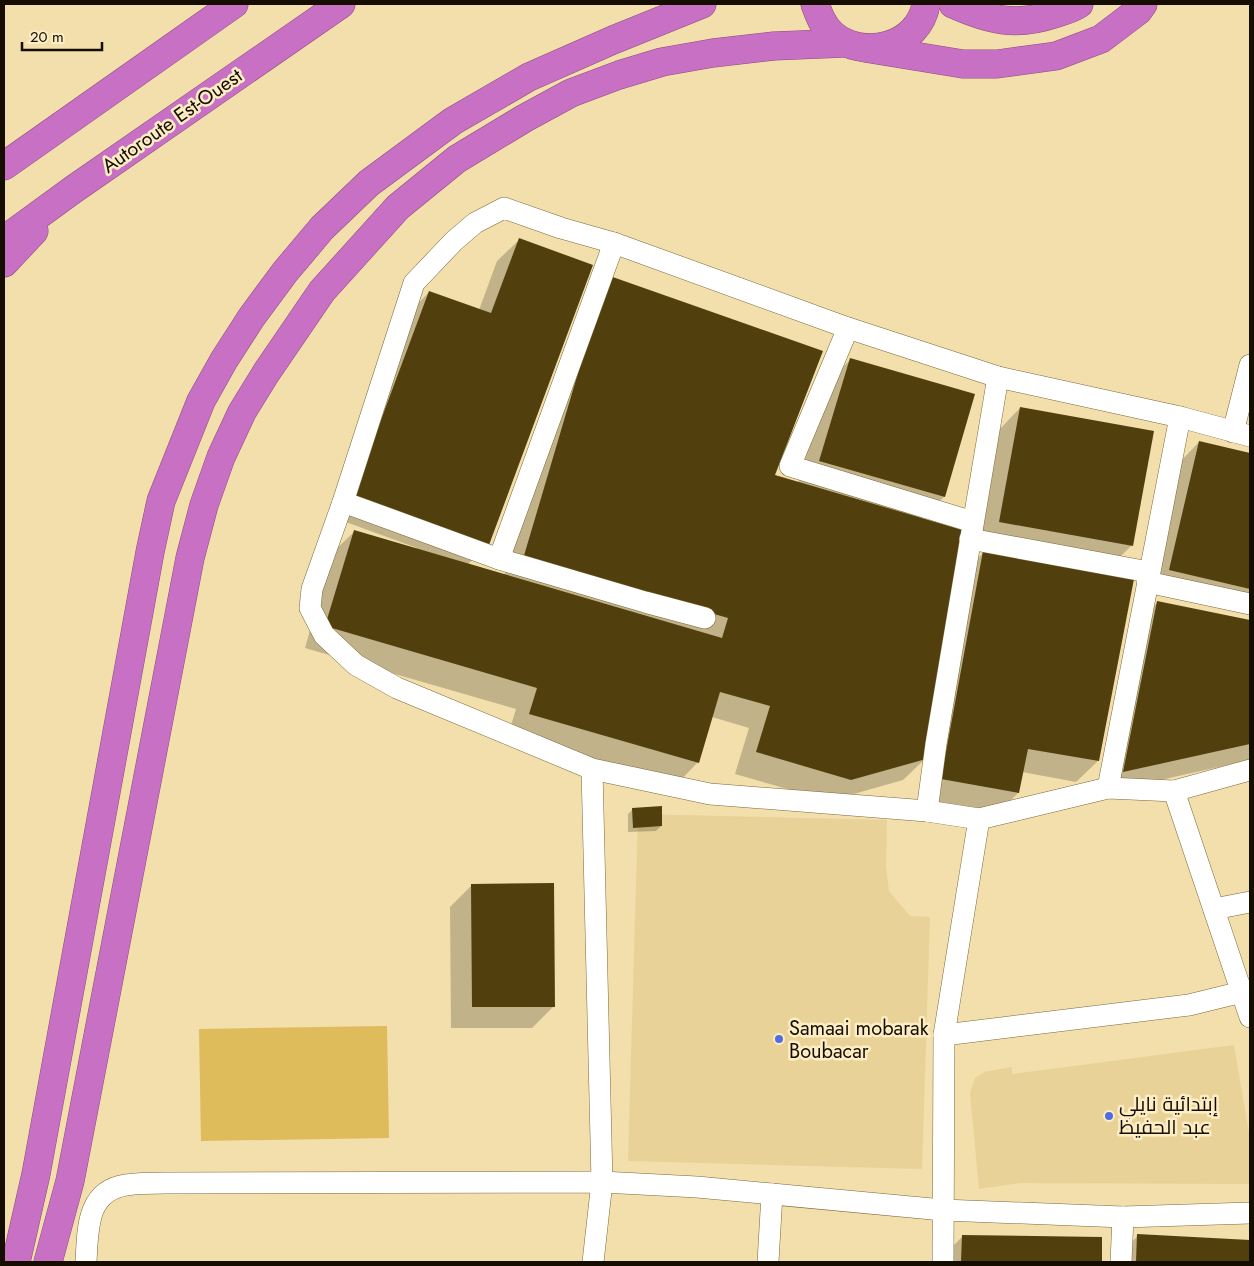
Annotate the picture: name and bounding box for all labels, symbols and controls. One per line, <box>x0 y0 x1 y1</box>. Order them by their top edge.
scale bar <box>22 20 102 52</box>
text: 20 m <box>30 26 64 48</box>
street label: Autoroute Est-Ouest <box>96 62 248 180</box>
place label: Samaai mobarak Boubacar <box>789 1014 929 1066</box>
marker: Samaai mobarak Boubacar <box>773 1033 785 1045</box>
place label: إبتدائية نايلي عبد الحفيظ <box>1119 1090 1218 1142</box>
marker: إبتدائية نايلي عبد الحفيظ <box>1103 1110 1115 1122</box>

